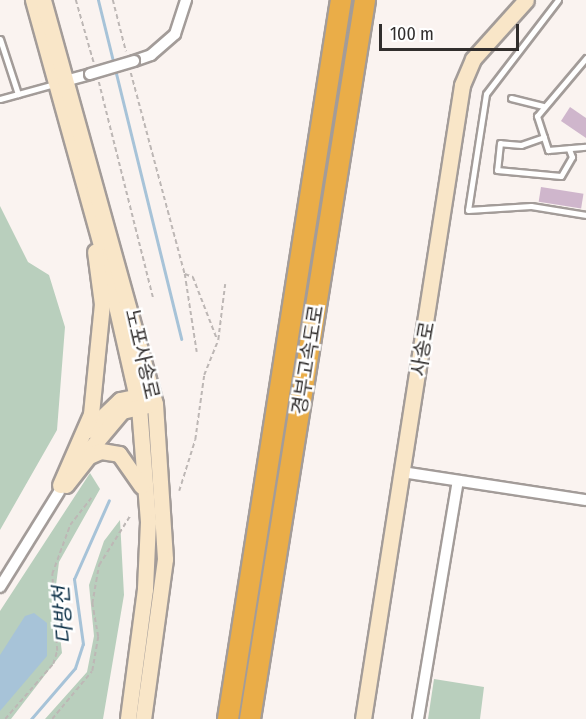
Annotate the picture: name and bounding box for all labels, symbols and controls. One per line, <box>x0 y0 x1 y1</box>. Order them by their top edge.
scale bar <box>382 12 522 50</box>
text: 100 m <box>390 23 434 45</box>
street label: 경부고속도로 <box>288 304 328 416</box>
street label: 노포사송로 <box>120 306 164 402</box>
street label: 사송로 <box>406 320 440 378</box>
water label: 다방천 <box>48 585 78 645</box>

